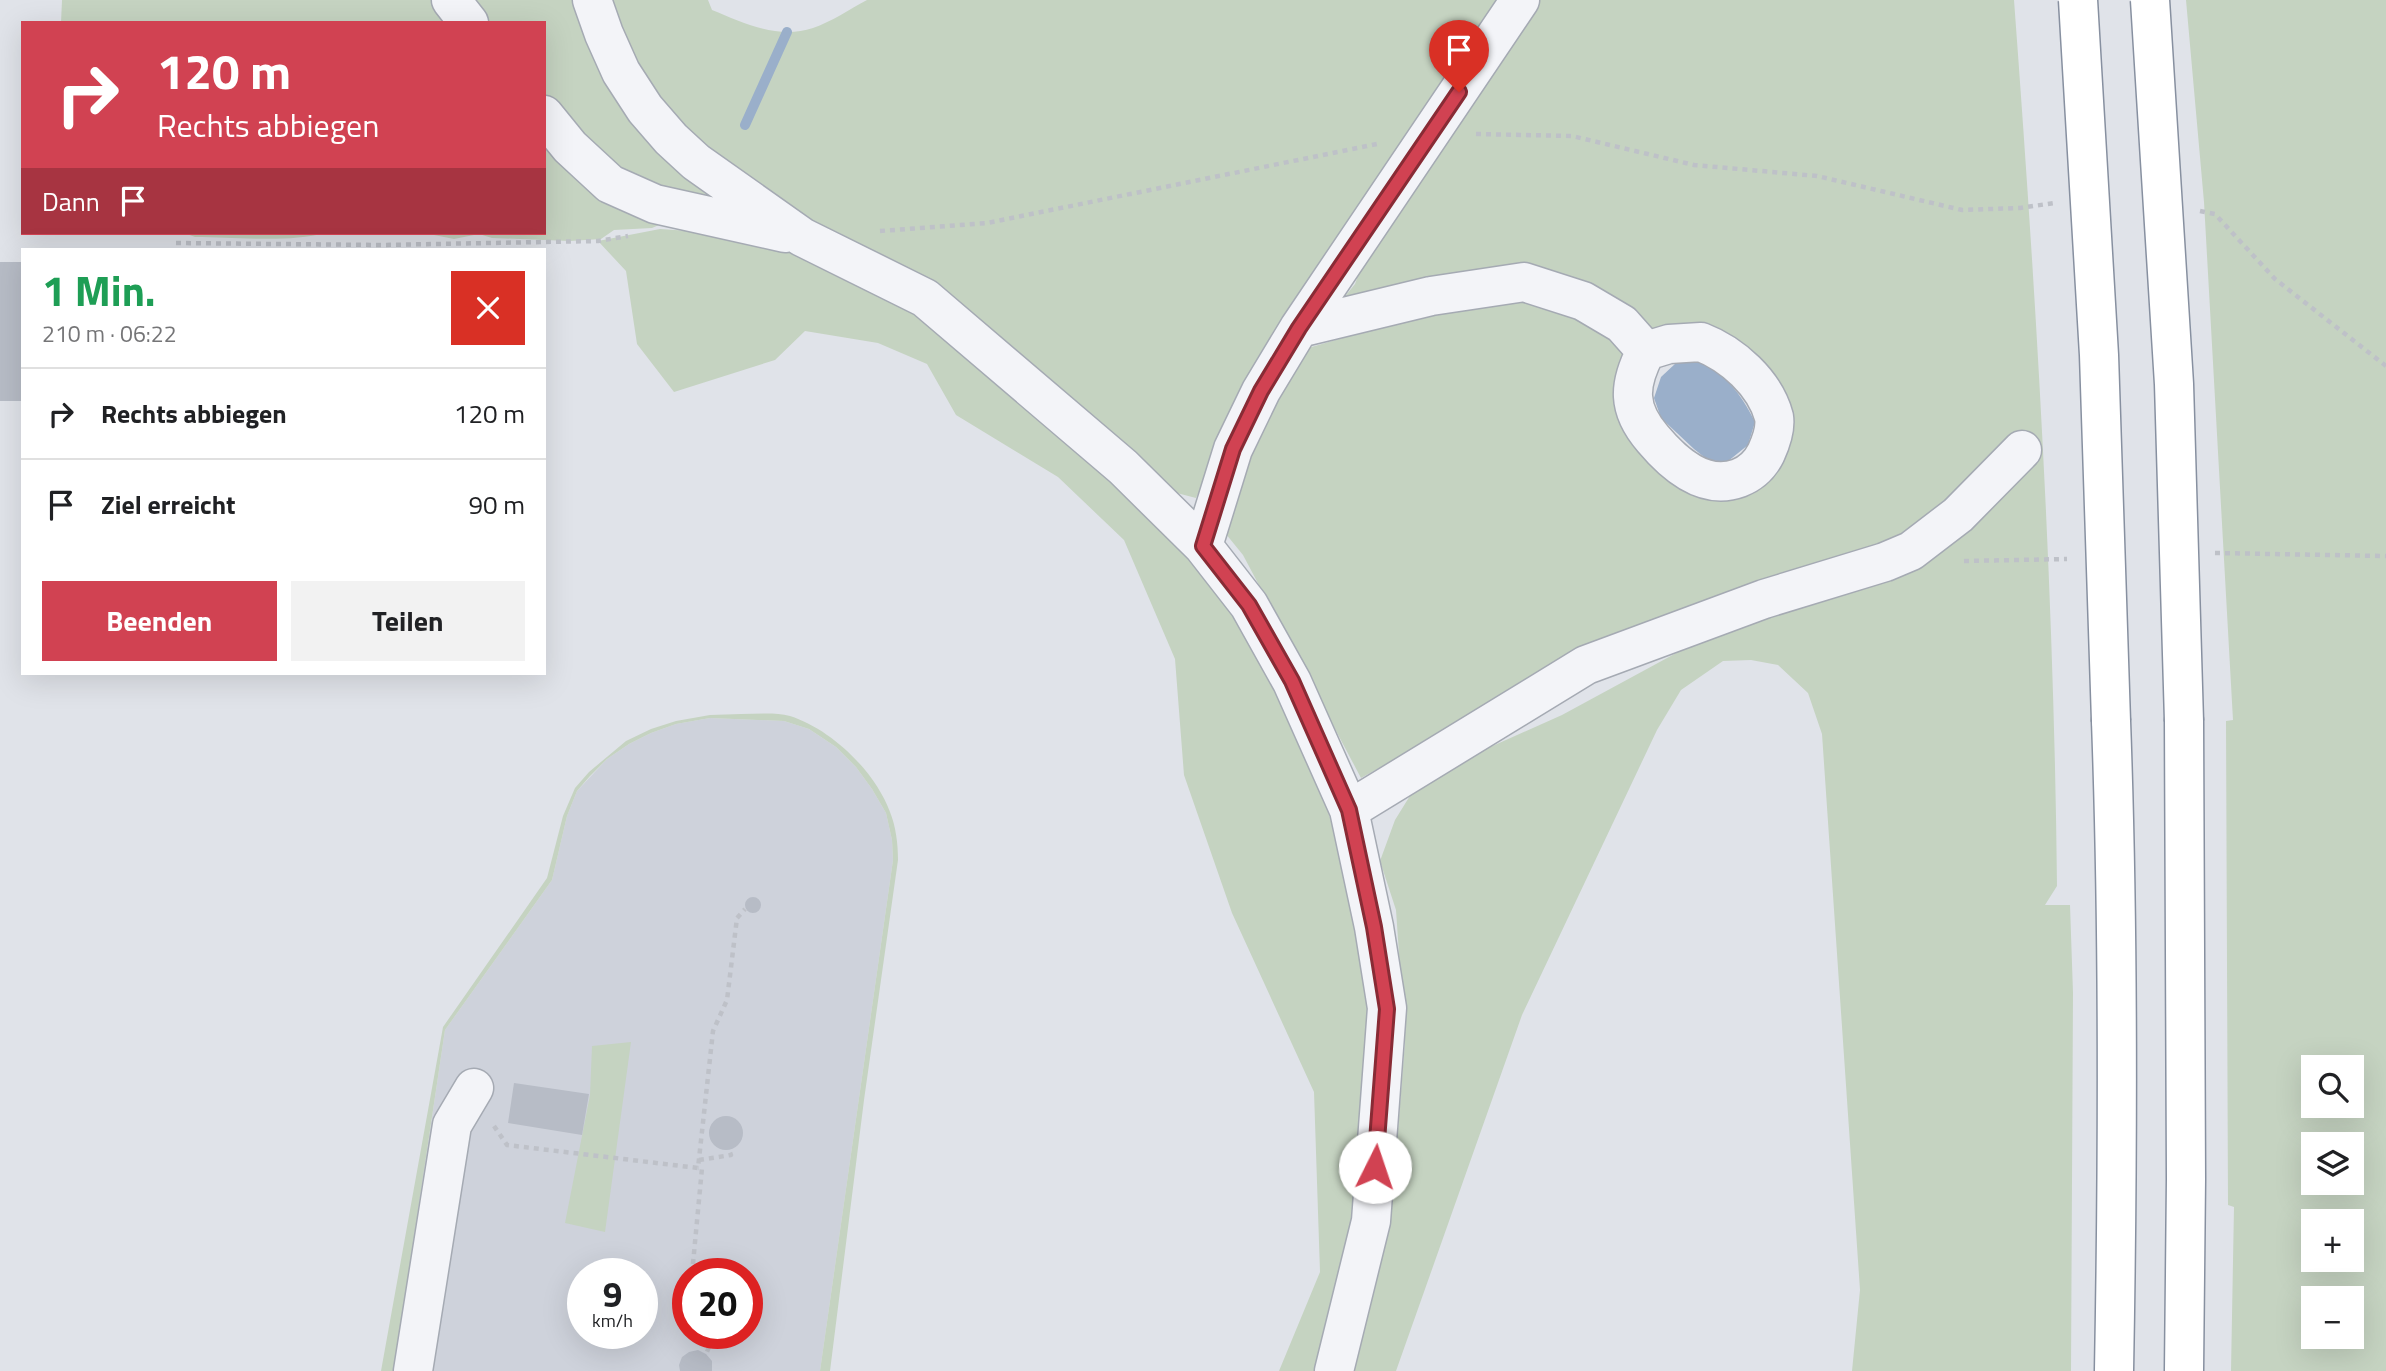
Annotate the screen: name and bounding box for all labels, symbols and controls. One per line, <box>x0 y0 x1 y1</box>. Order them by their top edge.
pin <box>1429 20 1489 92</box>
icon: arrive <box>1440 31 1478 69</box>
text: 120 m <box>157 33 291 108</box>
icon: right <box>42 49 133 140</box>
text: Rechts abbiegen <box>157 101 379 149</box>
text: Dann <box>42 182 100 221</box>
icon: arrive <box>114 182 152 220</box>
text: 1 Min. <box>42 258 156 322</box>
button: close <box>451 271 525 345</box>
text: 210 m · 06:22 <box>42 316 177 351</box>
text: Rechts abbiegen <box>101 394 287 433</box>
text: 120 m <box>454 394 525 433</box>
icon: right <box>42 395 80 433</box>
text: Ziel erreicht <box>101 485 236 524</box>
text: 90 m <box>468 485 525 524</box>
icon: arrive <box>42 486 80 524</box>
button: Beenden <box>42 581 277 661</box>
button: Teilen <box>291 581 525 661</box>
map controls <box>2301 1055 2364 1349</box>
button: search <box>2301 1055 2364 1118</box>
position arrow <box>1338 1130 1412 1204</box>
button: layers <box>2301 1132 2364 1195</box>
button: + <box>2301 1209 2364 1272</box>
speed limit sign: 20 <box>672 1258 763 1349</box>
text: 9 <box>603 1267 622 1321</box>
button: − <box>2301 1286 2364 1349</box>
text: km/h <box>592 1307 633 1334</box>

